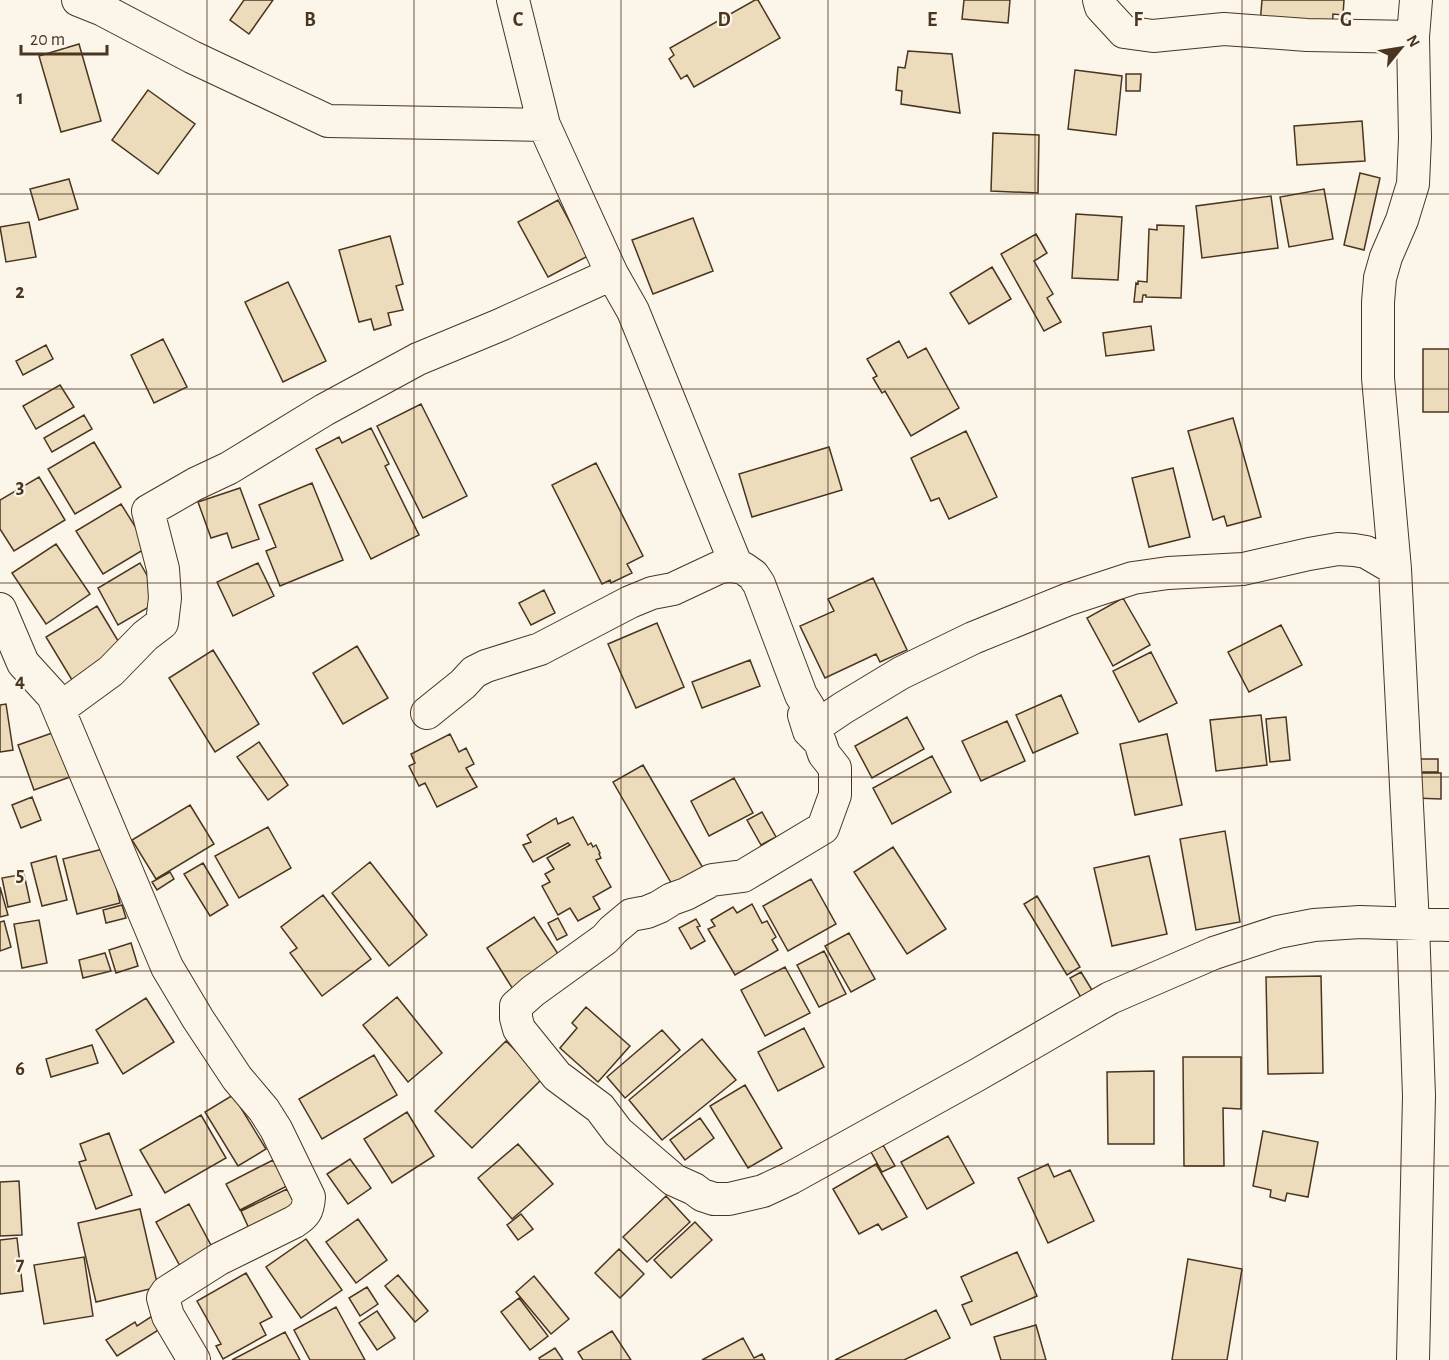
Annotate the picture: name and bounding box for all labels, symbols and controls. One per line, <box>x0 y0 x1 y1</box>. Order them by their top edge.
text: B <box>304 10 316 30</box>
text: C <box>513 10 524 30</box>
text: D <box>717 10 731 30</box>
text: E <box>927 10 937 30</box>
text: F <box>1133 10 1143 30</box>
text: G <box>1340 10 1352 30</box>
scale bar <box>21 18 106 56</box>
north arrow <box>1371 18 1431 78</box>
text: 20 m <box>30 31 65 49</box>
text: N <box>1403 32 1423 50</box>
text: 1 <box>16 88 24 108</box>
text: 2 <box>15 282 25 302</box>
text: 3 <box>16 477 24 497</box>
text: 4 <box>15 671 25 691</box>
text: 5 <box>16 865 24 885</box>
text: 6 <box>15 1059 25 1079</box>
text: 7 <box>16 1254 25 1274</box>

